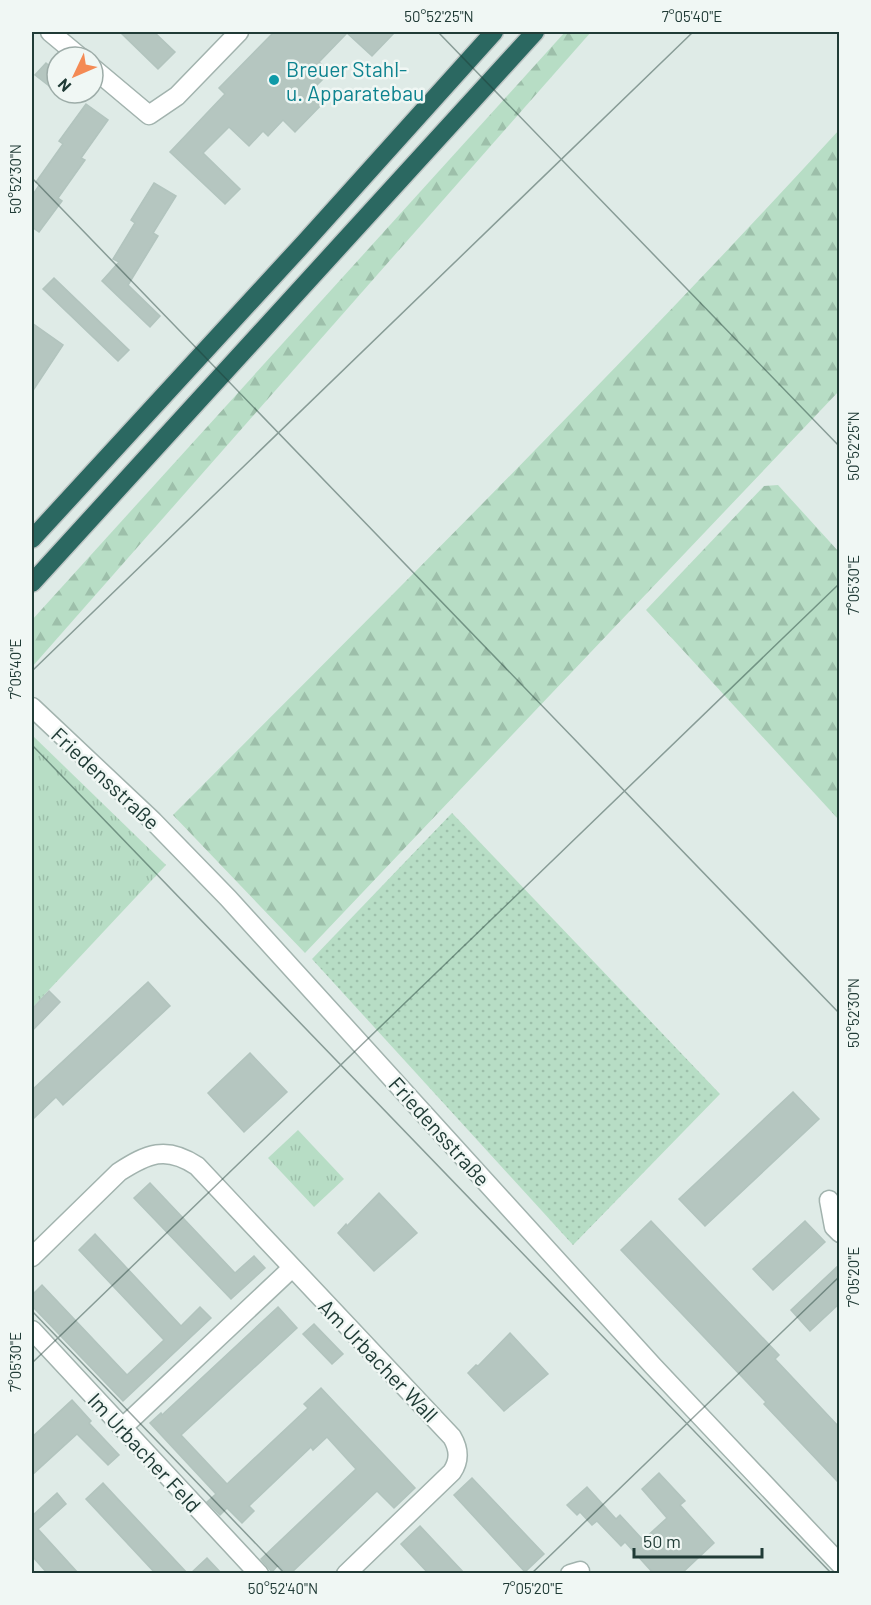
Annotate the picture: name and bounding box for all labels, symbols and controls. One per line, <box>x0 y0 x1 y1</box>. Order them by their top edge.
text: 50°52'25"N <box>404 7 474 25</box>
text: 7°05'40"E <box>662 7 722 25</box>
north arrow <box>45 45 105 105</box>
place label: Breuer Stahl- u. Apparatebau <box>286 56 424 105</box>
marker: Breuer Stahl- u. Apparatebau <box>267 73 281 87</box>
text: N <box>53 75 74 96</box>
text: 50°52'30"N <box>6 144 24 214</box>
text: 50°52'25"N <box>844 411 862 481</box>
text: 7°05'30"E <box>844 555 862 615</box>
text: 7°05'40"E <box>6 639 24 699</box>
street label: Friedensstraße <box>47 722 165 834</box>
text: 50°52'30"N <box>844 978 862 1048</box>
street label: Friedensstraße <box>384 1071 496 1191</box>
text: 7°05'20"E <box>844 1247 862 1307</box>
street label: Am Urbacher Wall <box>314 1294 444 1426</box>
text: 7°05'30"E <box>6 1332 24 1392</box>
street label: Im Urbacher Feld <box>83 1387 207 1517</box>
scale bar <box>634 1521 762 1559</box>
text: 50 m <box>643 1530 681 1552</box>
text: 50°52'40"N <box>248 1579 318 1597</box>
text: 7°05'20"E <box>503 1579 563 1597</box>

